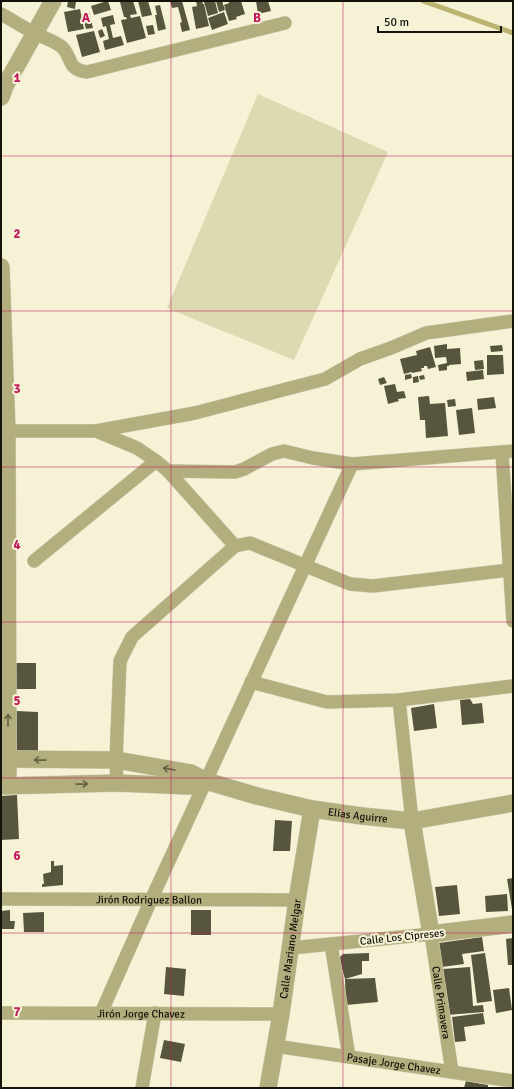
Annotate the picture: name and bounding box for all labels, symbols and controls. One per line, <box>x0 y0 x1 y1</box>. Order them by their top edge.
scale bar <box>378 8 501 34</box>
text: A <box>82 10 91 26</box>
text: B <box>253 10 261 26</box>
text: 50 m <box>384 15 409 30</box>
text: 1 <box>13 70 21 86</box>
text: 2 <box>13 226 21 242</box>
text: 3 <box>13 381 21 397</box>
text: 4 <box>13 537 21 553</box>
text: 5 <box>13 693 21 709</box>
one-way arrow <box>4 714 12 727</box>
one-way arrow <box>34 756 47 764</box>
one-way arrow <box>163 765 176 773</box>
one-way arrow <box>75 780 88 788</box>
street label: Elías Aguirre <box>327 805 388 825</box>
text: 6 <box>13 848 21 864</box>
street label: Jirón Rodriguez Ballon <box>96 893 202 906</box>
street label: Calle Mariano Melgar <box>277 898 304 1000</box>
street label: Calle Los Cipreses <box>359 926 445 948</box>
street label: Calle Primavera <box>429 965 453 1040</box>
text: 7 <box>13 1004 21 1020</box>
street label: Jirón Jorge Chavez <box>97 1007 185 1020</box>
street label: Pasaje Jorge Chavez <box>346 1050 442 1077</box>

